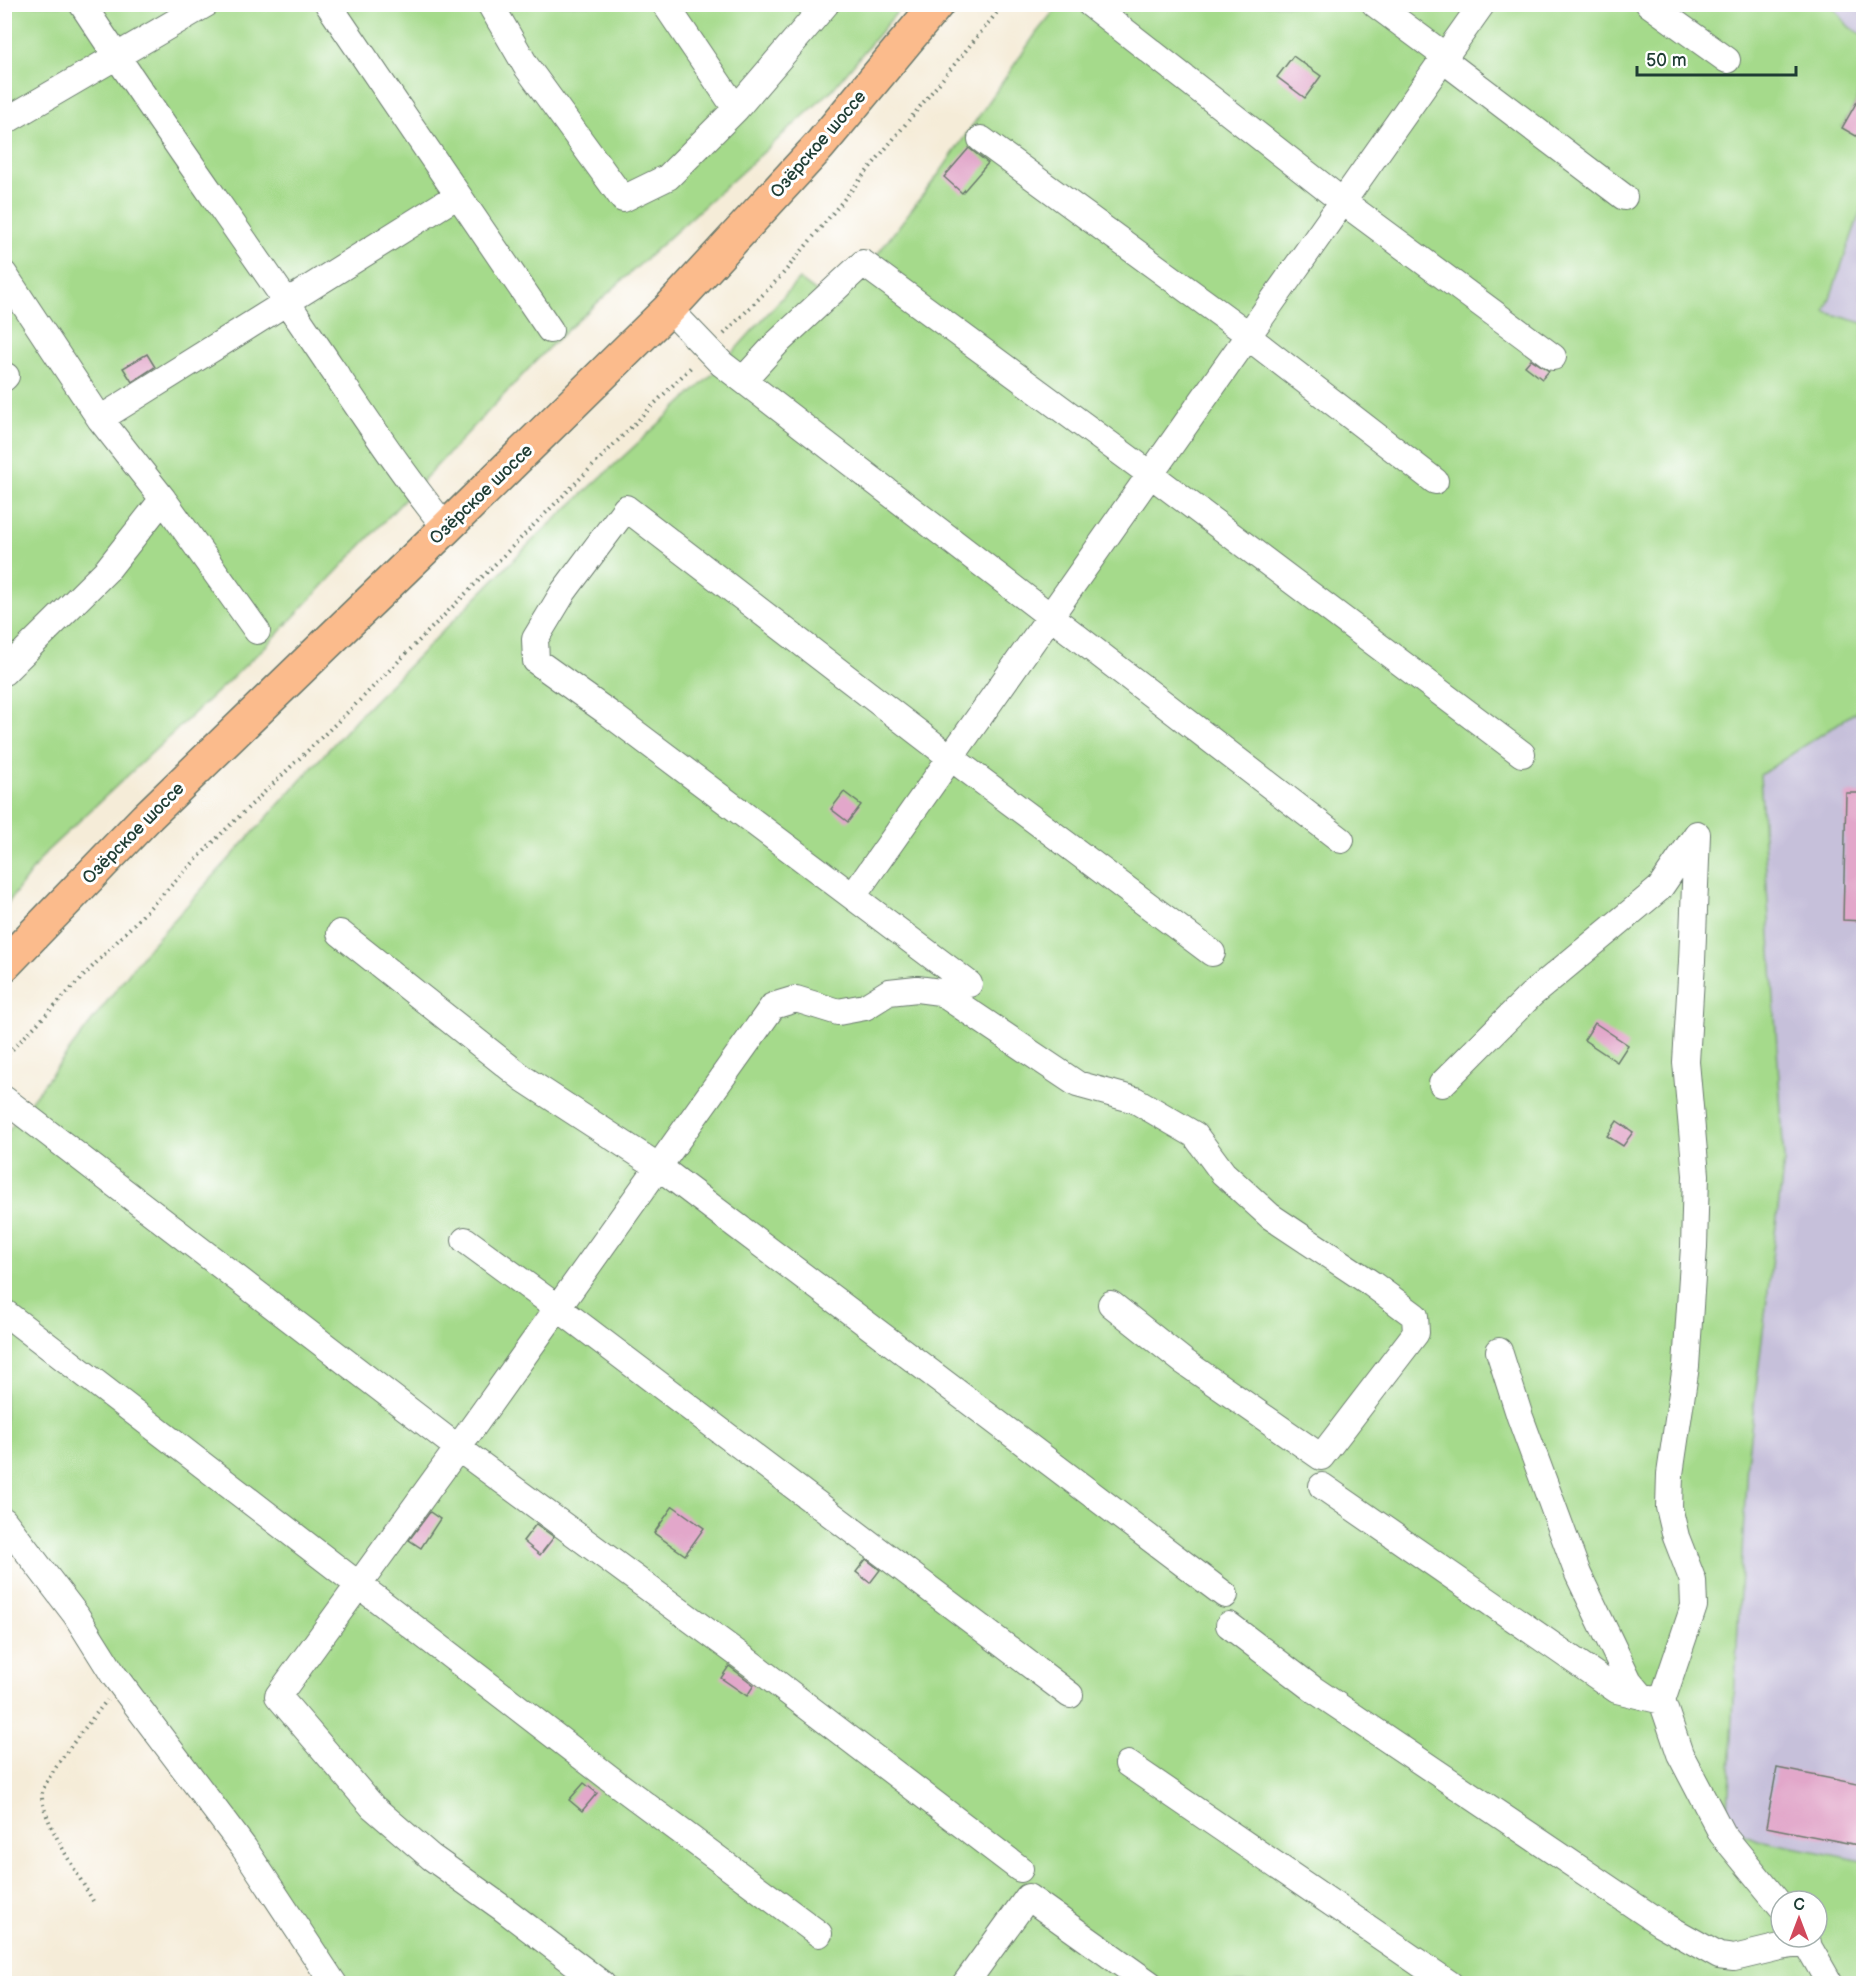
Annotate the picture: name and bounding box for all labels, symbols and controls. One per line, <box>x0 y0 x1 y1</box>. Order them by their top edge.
scale bar <box>1637 39 1796 77</box>
text: 50 m <box>1646 50 1687 71</box>
street label: Озёрское шоссе <box>766 86 871 202</box>
street label: Озёрское шоссе <box>425 440 537 549</box>
street label: Озёрское шоссе <box>78 778 189 889</box>
north arrow <box>1769 1889 1829 1949</box>
text: С <box>1793 1896 1805 1915</box>

